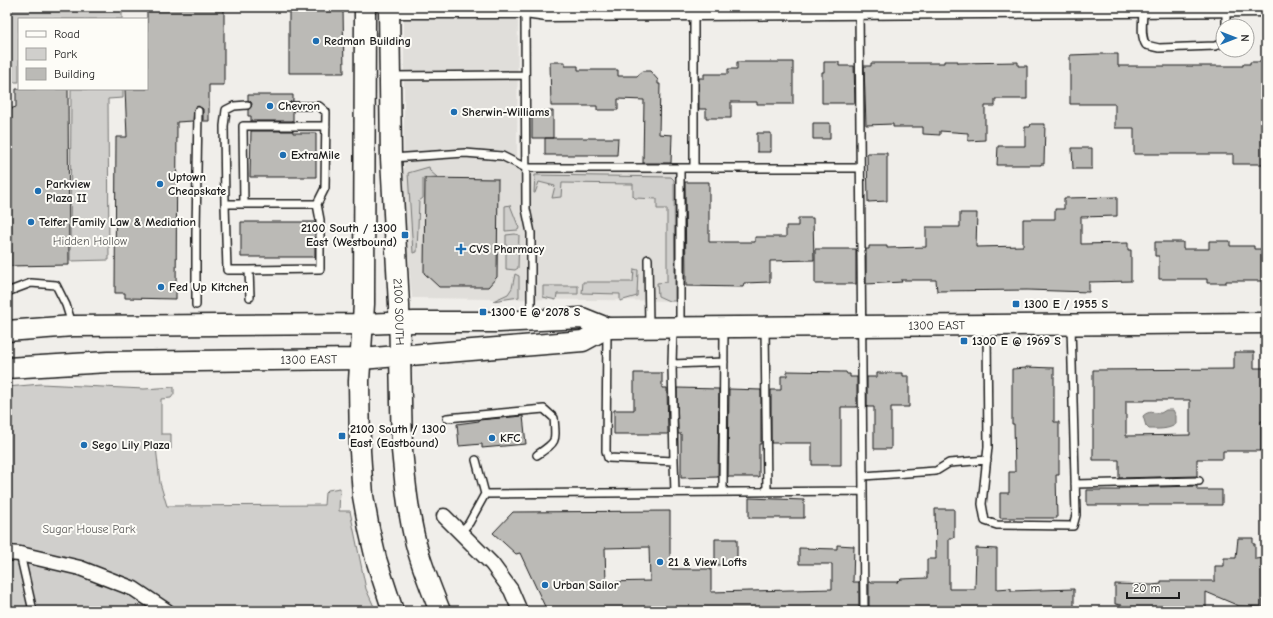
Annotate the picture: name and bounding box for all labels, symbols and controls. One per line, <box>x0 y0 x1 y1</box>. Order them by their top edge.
legend <box>18 18 148 90</box>
north arrow <box>1215 18 1255 58</box>
text: Road <box>54 27 80 41</box>
place label: Redman Building <box>324 34 411 48</box>
text: N <box>1238 34 1251 42</box>
marker: Redman Building <box>311 36 321 46</box>
text: Park <box>54 47 77 61</box>
text: Building <box>54 67 95 81</box>
place label: Chevron <box>278 99 320 113</box>
marker: Chevron <box>265 101 275 111</box>
place label: Sherwin-Williams <box>462 105 549 119</box>
marker: Sherwin-Williams <box>449 107 459 117</box>
place label: ExtraMile <box>291 148 340 162</box>
marker: ExtraMile <box>278 150 288 160</box>
place label: Uptown Cheapskate <box>168 170 226 198</box>
place label: Parkview Plaza II <box>46 177 91 205</box>
marker: Uptown Cheapskate <box>155 179 165 189</box>
marker: Parkview Plaza II <box>33 186 43 196</box>
place label: Telfer Family Law & Mediation <box>39 215 196 229</box>
marker: Telfer Family Law & Mediation <box>26 217 36 227</box>
place label: 2100 South / 1300 East (Westbound) <box>301 221 397 249</box>
marker: 2100 South / 1300 East (Westbound) <box>400 230 410 240</box>
park label: Hidden Hollow <box>53 234 128 248</box>
place label: CVS Pharmacy <box>469 242 545 256</box>
marker: CVS Pharmacy <box>456 244 466 254</box>
street label: 2100 SOUTH <box>391 278 407 346</box>
place label: Fed Up Kitchen <box>169 280 249 294</box>
marker: Fed Up Kitchen <box>156 282 166 292</box>
place label: 1300 E / 1955 S <box>1024 297 1109 311</box>
marker: 1300 E / 1955 S <box>1011 299 1021 309</box>
place label: 1300 E @ 2078 S <box>491 305 581 319</box>
marker: 1300 E @ 2078 S <box>478 307 488 317</box>
street label: 1300 EAST <box>908 318 966 333</box>
place label: 1300 E @ 1969 S <box>972 334 1061 348</box>
marker: 1300 E @ 1969 S <box>959 336 969 346</box>
street label: 1300 EAST <box>280 352 338 367</box>
place label: 2100 South / 1300 East (Eastbound) <box>350 422 446 450</box>
marker: 2100 South / 1300 East (Eastbound) <box>337 431 347 441</box>
place label: KFC <box>500 431 520 445</box>
marker: KFC <box>487 433 497 443</box>
place label: Sego Lily Plaza <box>92 438 170 452</box>
marker: Sego Lily Plaza <box>79 440 89 450</box>
park label: Sugar House Park <box>42 522 136 536</box>
place label: 21 & View Lofts <box>668 555 747 569</box>
marker: 21 & View Lofts <box>655 557 665 567</box>
scale bar <box>1127 574 1179 600</box>
place label: Urban Sailor <box>553 578 619 592</box>
marker: Urban Sailor <box>540 580 550 590</box>
text: 20 m <box>1133 581 1161 595</box>

